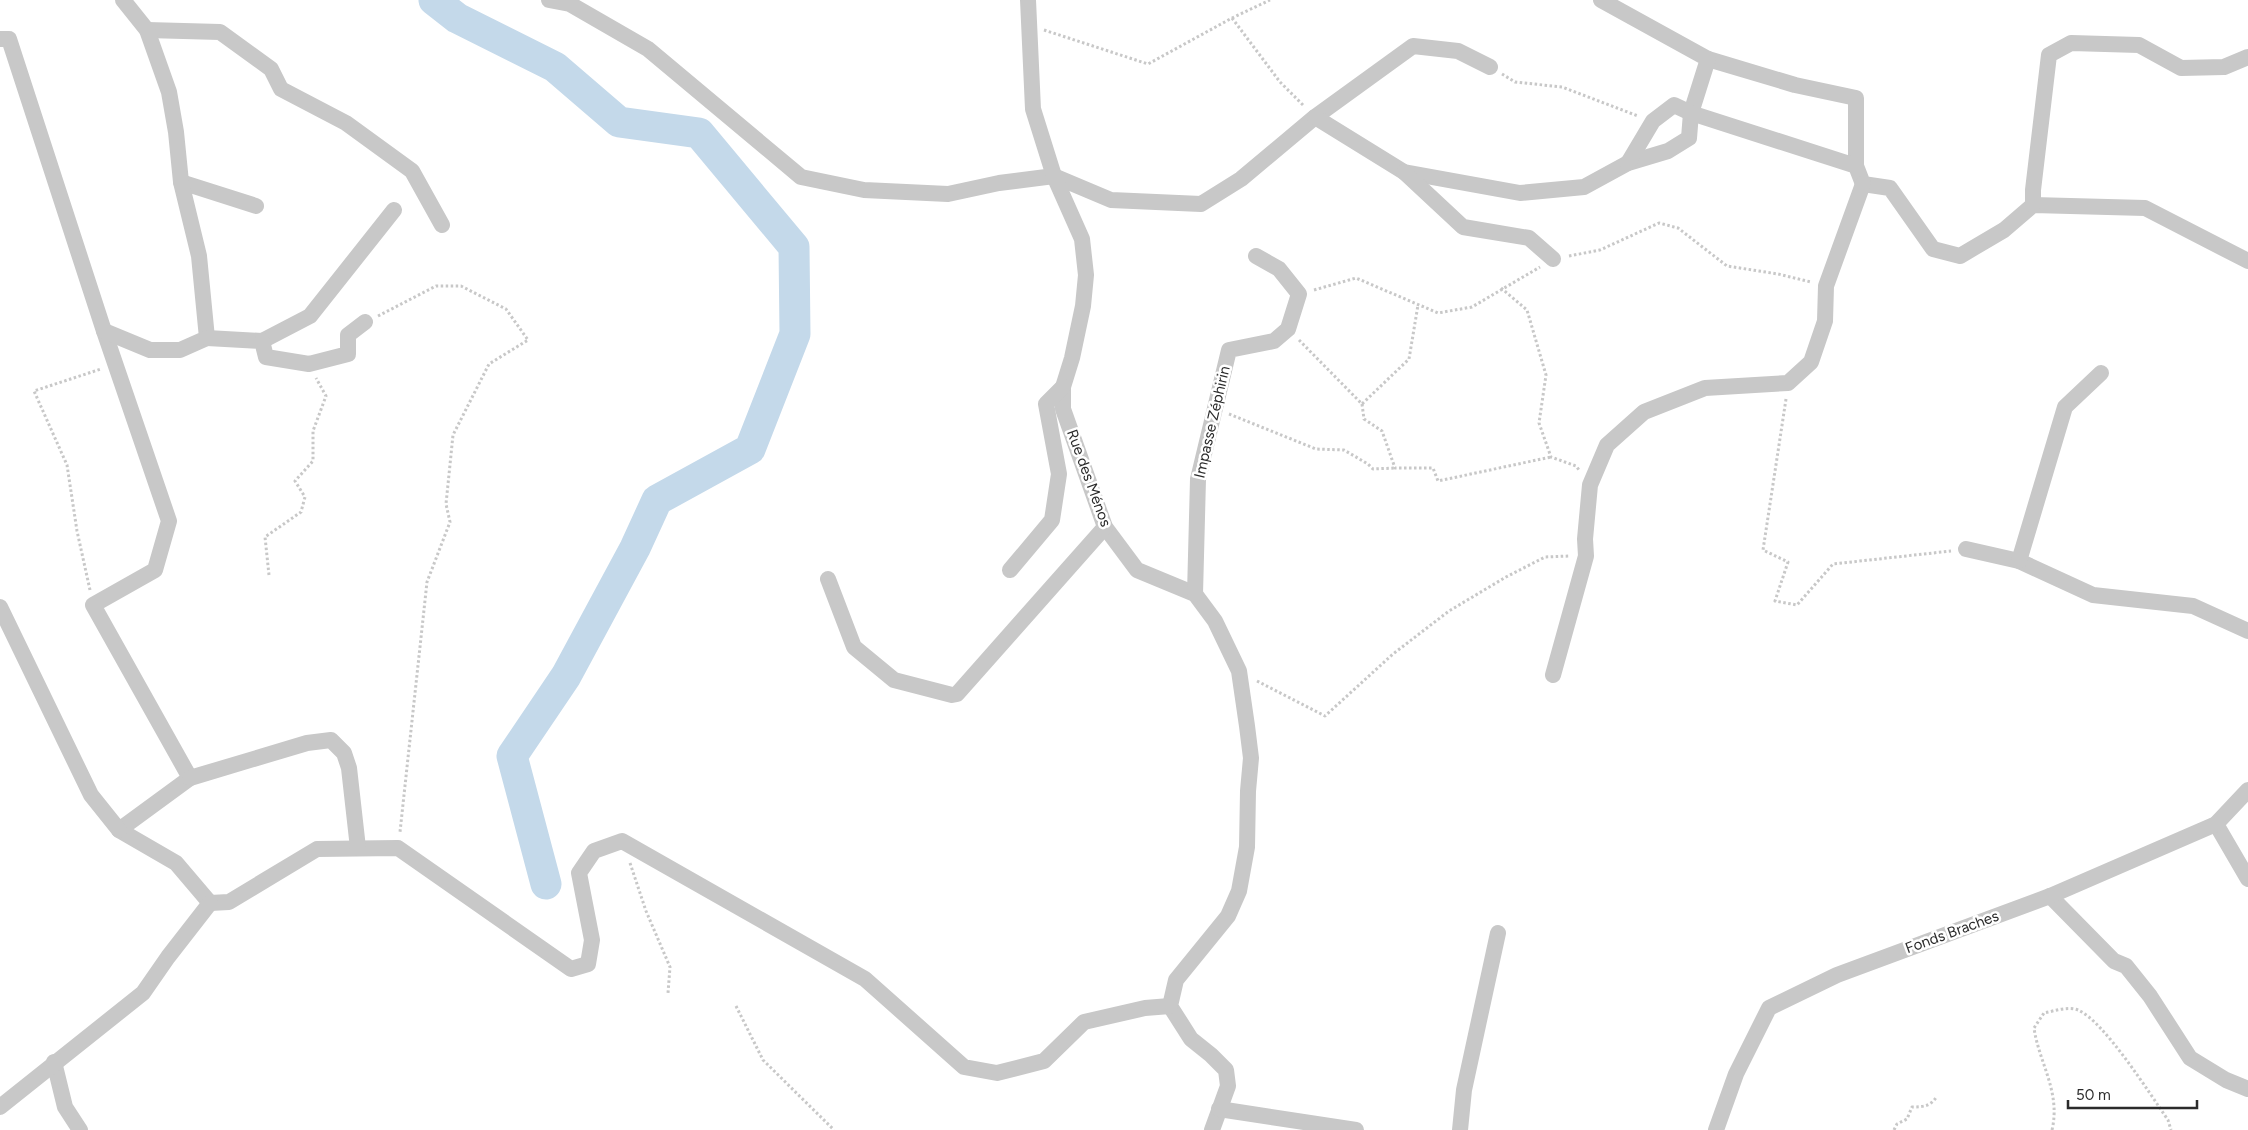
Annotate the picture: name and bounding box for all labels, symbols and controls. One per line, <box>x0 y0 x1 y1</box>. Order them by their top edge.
street label: Impasse Zéphirin <box>1190 364 1234 480</box>
street label: Rue des Ménos <box>1063 427 1115 529</box>
street label: Fonds Braches <box>1903 907 2001 957</box>
scale bar <box>2068 1078 2197 1110</box>
text: 50 m <box>2076 1086 2111 1104</box>

